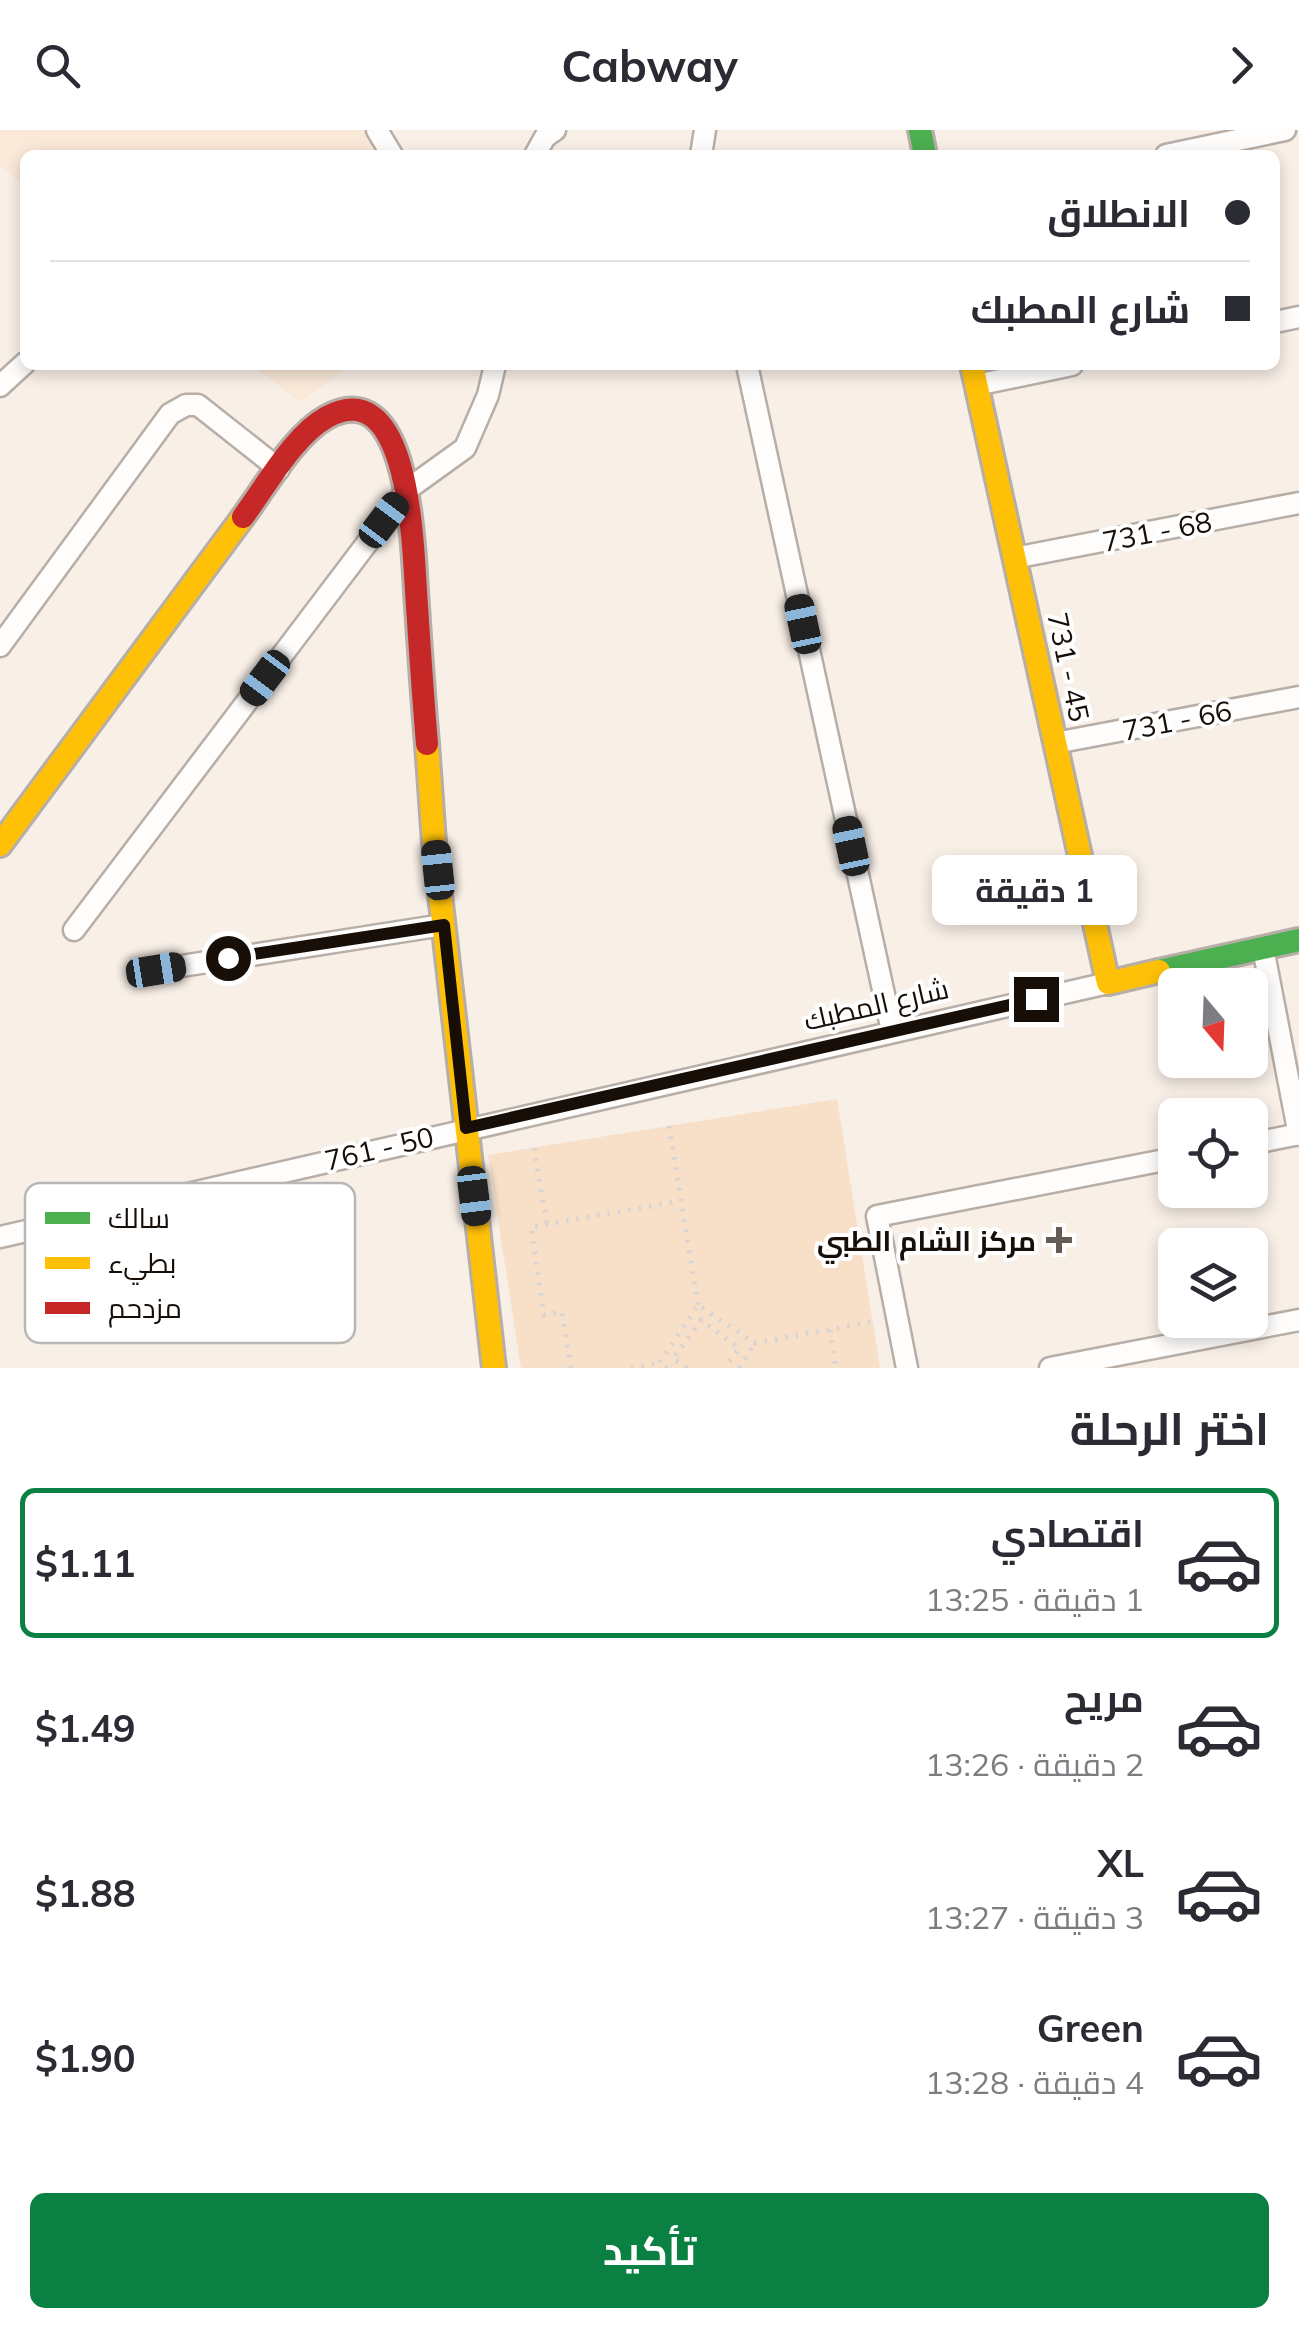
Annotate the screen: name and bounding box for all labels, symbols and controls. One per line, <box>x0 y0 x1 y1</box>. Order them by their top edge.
text: Cabway <box>561 37 738 93</box>
icon: search <box>30 38 85 93</box>
icon: forward <box>1214 38 1269 93</box>
text: الانطلاق <box>1047 189 1190 237</box>
text: شارع المطبك <box>971 285 1190 333</box>
car <box>354 487 414 553</box>
street label: 731 - 68 <box>1099 503 1215 559</box>
car <box>782 592 824 656</box>
street label: 731 - 45 <box>1040 609 1098 725</box>
car <box>235 645 295 711</box>
street label: 731 - 66 <box>1119 692 1235 748</box>
car <box>830 814 872 878</box>
car <box>420 839 456 901</box>
callout: 1 دقيقة <box>934 854 1138 924</box>
text: 1 دقيقة <box>975 870 1094 910</box>
route start <box>206 936 251 981</box>
car <box>124 950 188 990</box>
north arrow <box>1158 968 1268 1078</box>
map controls <box>1158 968 1268 1338</box>
street label: شارع المطبك <box>800 970 952 1040</box>
route end <box>1014 977 1059 1022</box>
button: locate <box>1158 1098 1268 1208</box>
street label: 761 - 50 <box>321 1119 437 1177</box>
car <box>455 1164 493 1228</box>
legend <box>25 1183 355 1343</box>
text: سالك <box>108 1200 170 1235</box>
place label: مركز الشام الطبي <box>817 1223 1036 1264</box>
marker: مركز الشام الطبي <box>1046 1227 1072 1253</box>
button: layers <box>1158 1228 1268 1338</box>
text: بطيء <box>108 1245 176 1285</box>
text: مزدحم <box>108 1290 182 1328</box>
text: اختر الرحلة <box>1070 1400 1269 1456</box>
text: اقتصادي <box>991 1509 1144 1557</box>
icon: car <box>1174 1518 1264 1608</box>
text: $1.11 <box>35 1539 136 1587</box>
text: 1 دقيقة · 13:25 <box>925 1579 1144 1619</box>
text: مريح <box>1064 1674 1144 1722</box>
icon: car <box>1174 1683 1264 1773</box>
text: $1.49 <box>35 1704 136 1752</box>
text: 2 دقيقة · 13:26 <box>925 1744 1144 1784</box>
text: XL <box>1097 1839 1144 1887</box>
icon: car <box>1174 1848 1264 1938</box>
text: $1.88 <box>35 1869 136 1917</box>
text: 3 دقيقة · 13:27 <box>925 1897 1144 1937</box>
text: Green <box>1037 2004 1144 2052</box>
icon: car <box>1174 2013 1264 2103</box>
text: $1.90 <box>35 2034 136 2082</box>
text: 4 دقيقة · 13:28 <box>925 2062 1144 2102</box>
button: تأكيد <box>30 2193 1269 2308</box>

